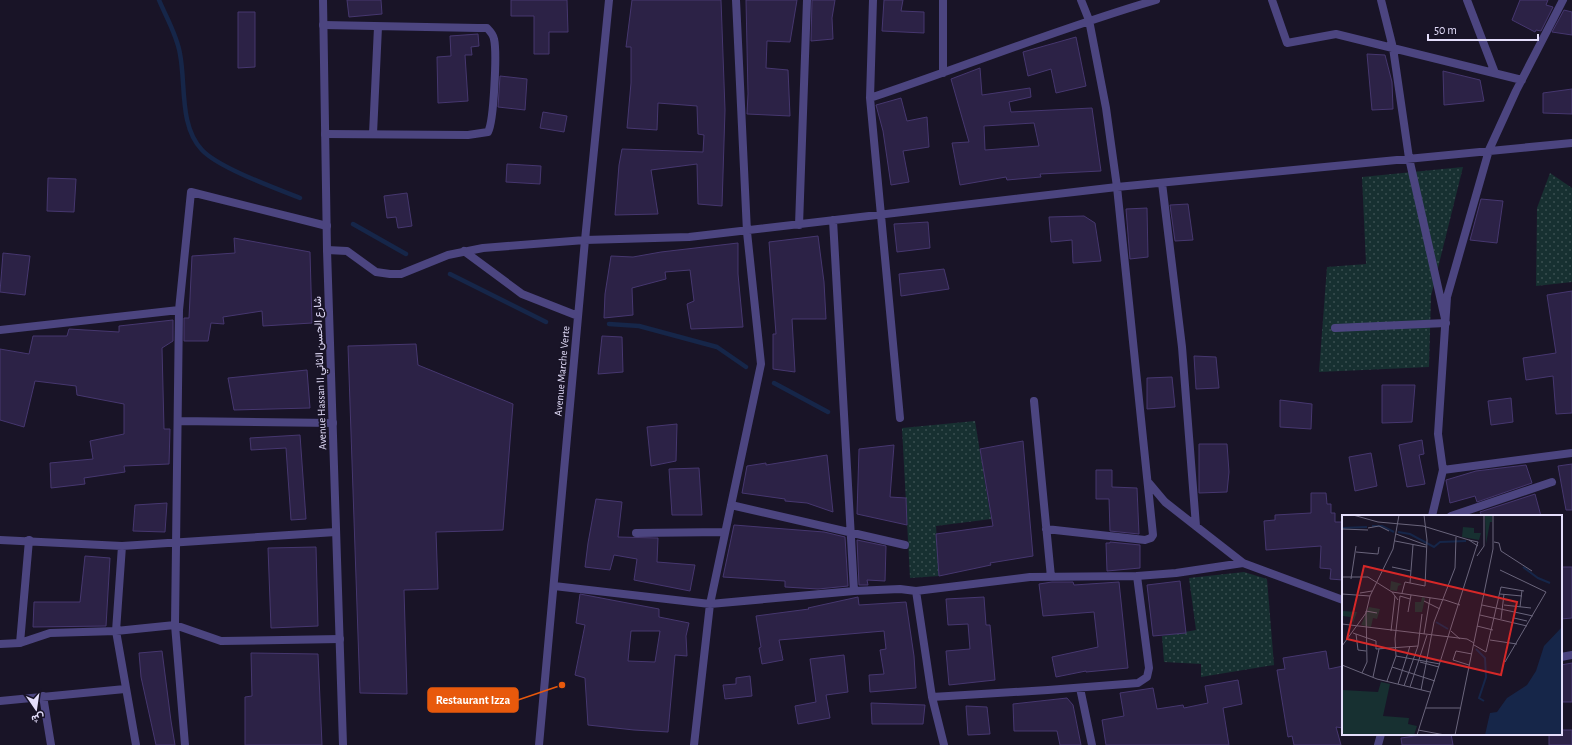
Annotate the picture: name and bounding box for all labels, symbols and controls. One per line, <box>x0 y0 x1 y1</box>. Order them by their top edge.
scale bar <box>1428 16 1538 42</box>
text: 50 m <box>1434 24 1457 36</box>
street label: Avenue Hassan II شارع الحسن الثاني <box>312 295 332 450</box>
street label: Avenue Marche Verte <box>553 325 571 417</box>
inset map <box>1342 515 1562 735</box>
callout: Restaurant Izza <box>428 688 518 712</box>
north arrow <box>16 689 56 729</box>
text: Restaurant Izza <box>436 694 510 706</box>
text: ش <box>30 710 46 725</box>

